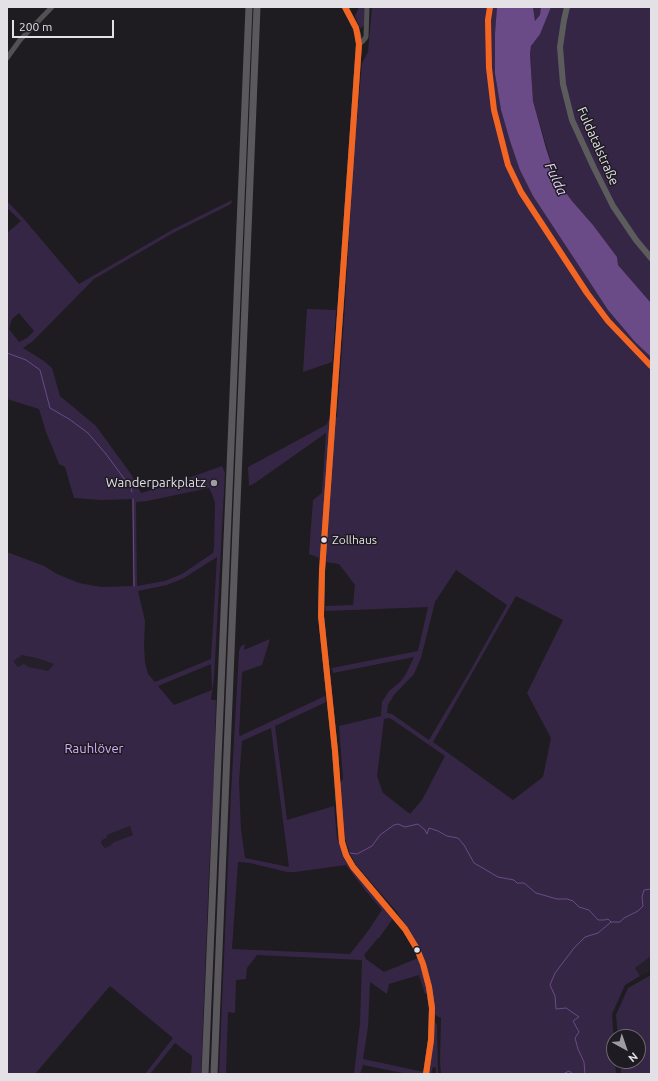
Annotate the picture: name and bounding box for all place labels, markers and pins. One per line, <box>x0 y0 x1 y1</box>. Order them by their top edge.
place label: Wanderparkplatz <box>106 475 206 491</box>
marker: Wanderparkplatz <box>209 478 219 488</box>
place label: Zollhaus <box>332 533 377 547</box>
marker: Zollhaus <box>319 535 329 545</box>
unlabelled marker <box>412 945 422 955</box>

